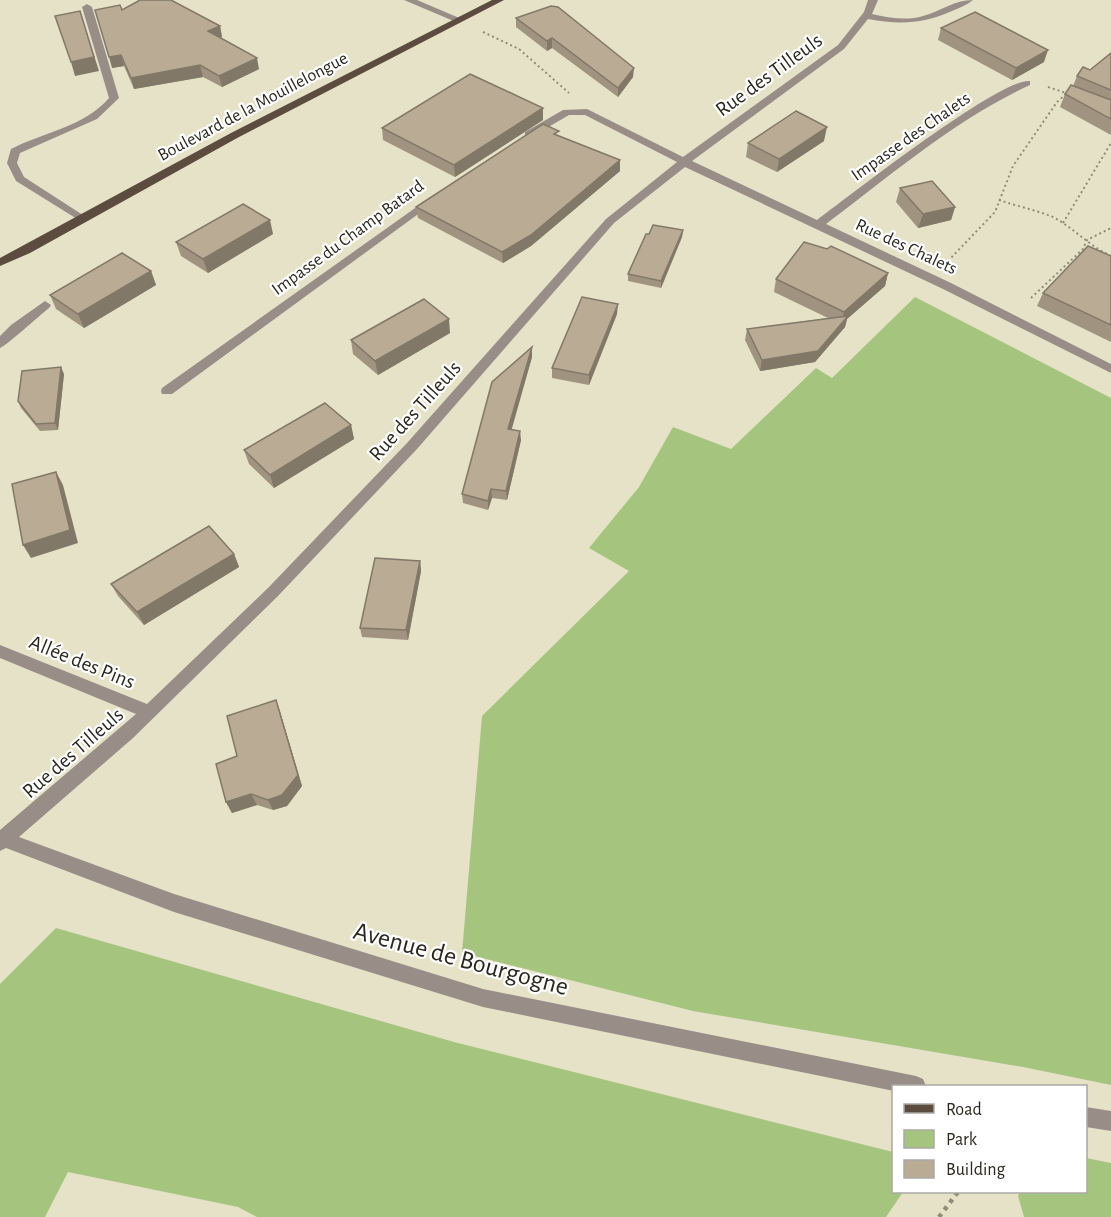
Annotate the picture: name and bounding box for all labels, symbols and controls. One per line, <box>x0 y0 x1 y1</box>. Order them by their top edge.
street label: Rue des Tilleuls <box>712 29 826 121</box>
street label: Boulevard de la Mouillelongue <box>155 49 351 165</box>
street label: Impasse des Chalets <box>848 89 974 185</box>
street label: Impasse du Champ Batard <box>269 177 427 299</box>
street label: Rue des Chalets <box>853 216 959 278</box>
street label: Rue des Tilleuls <box>365 357 465 465</box>
street label: Allée des Pins <box>26 631 138 693</box>
street label: Rue des Tilleuls <box>19 704 127 802</box>
street label: Avenue de Bourgogne <box>351 918 571 1000</box>
legend <box>892 1085 1087 1193</box>
text: Road <box>946 1101 982 1119</box>
text: Park <box>946 1131 978 1149</box>
text: Building <box>946 1161 1006 1179</box>

